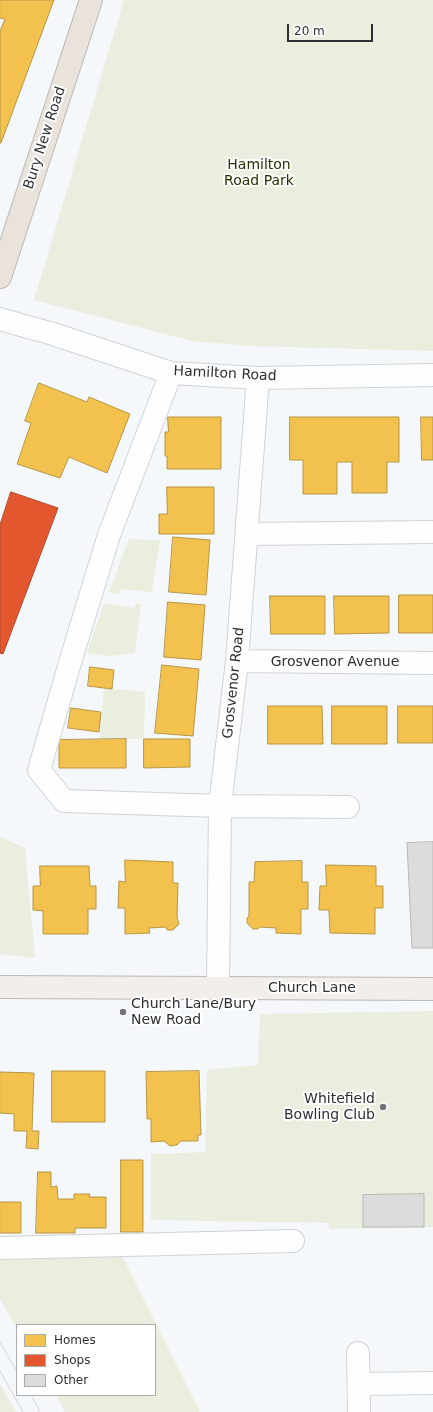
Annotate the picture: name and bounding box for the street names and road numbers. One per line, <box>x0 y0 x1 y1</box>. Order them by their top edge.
street label: Bury New Road <box>20 84 70 192</box>
street label: Hamilton Road <box>173 363 277 385</box>
street label: Grosvenor Road <box>220 627 248 739</box>
street label: Grosvenor Avenue <box>271 654 399 670</box>
street label: Church Lane <box>268 980 356 996</box>

